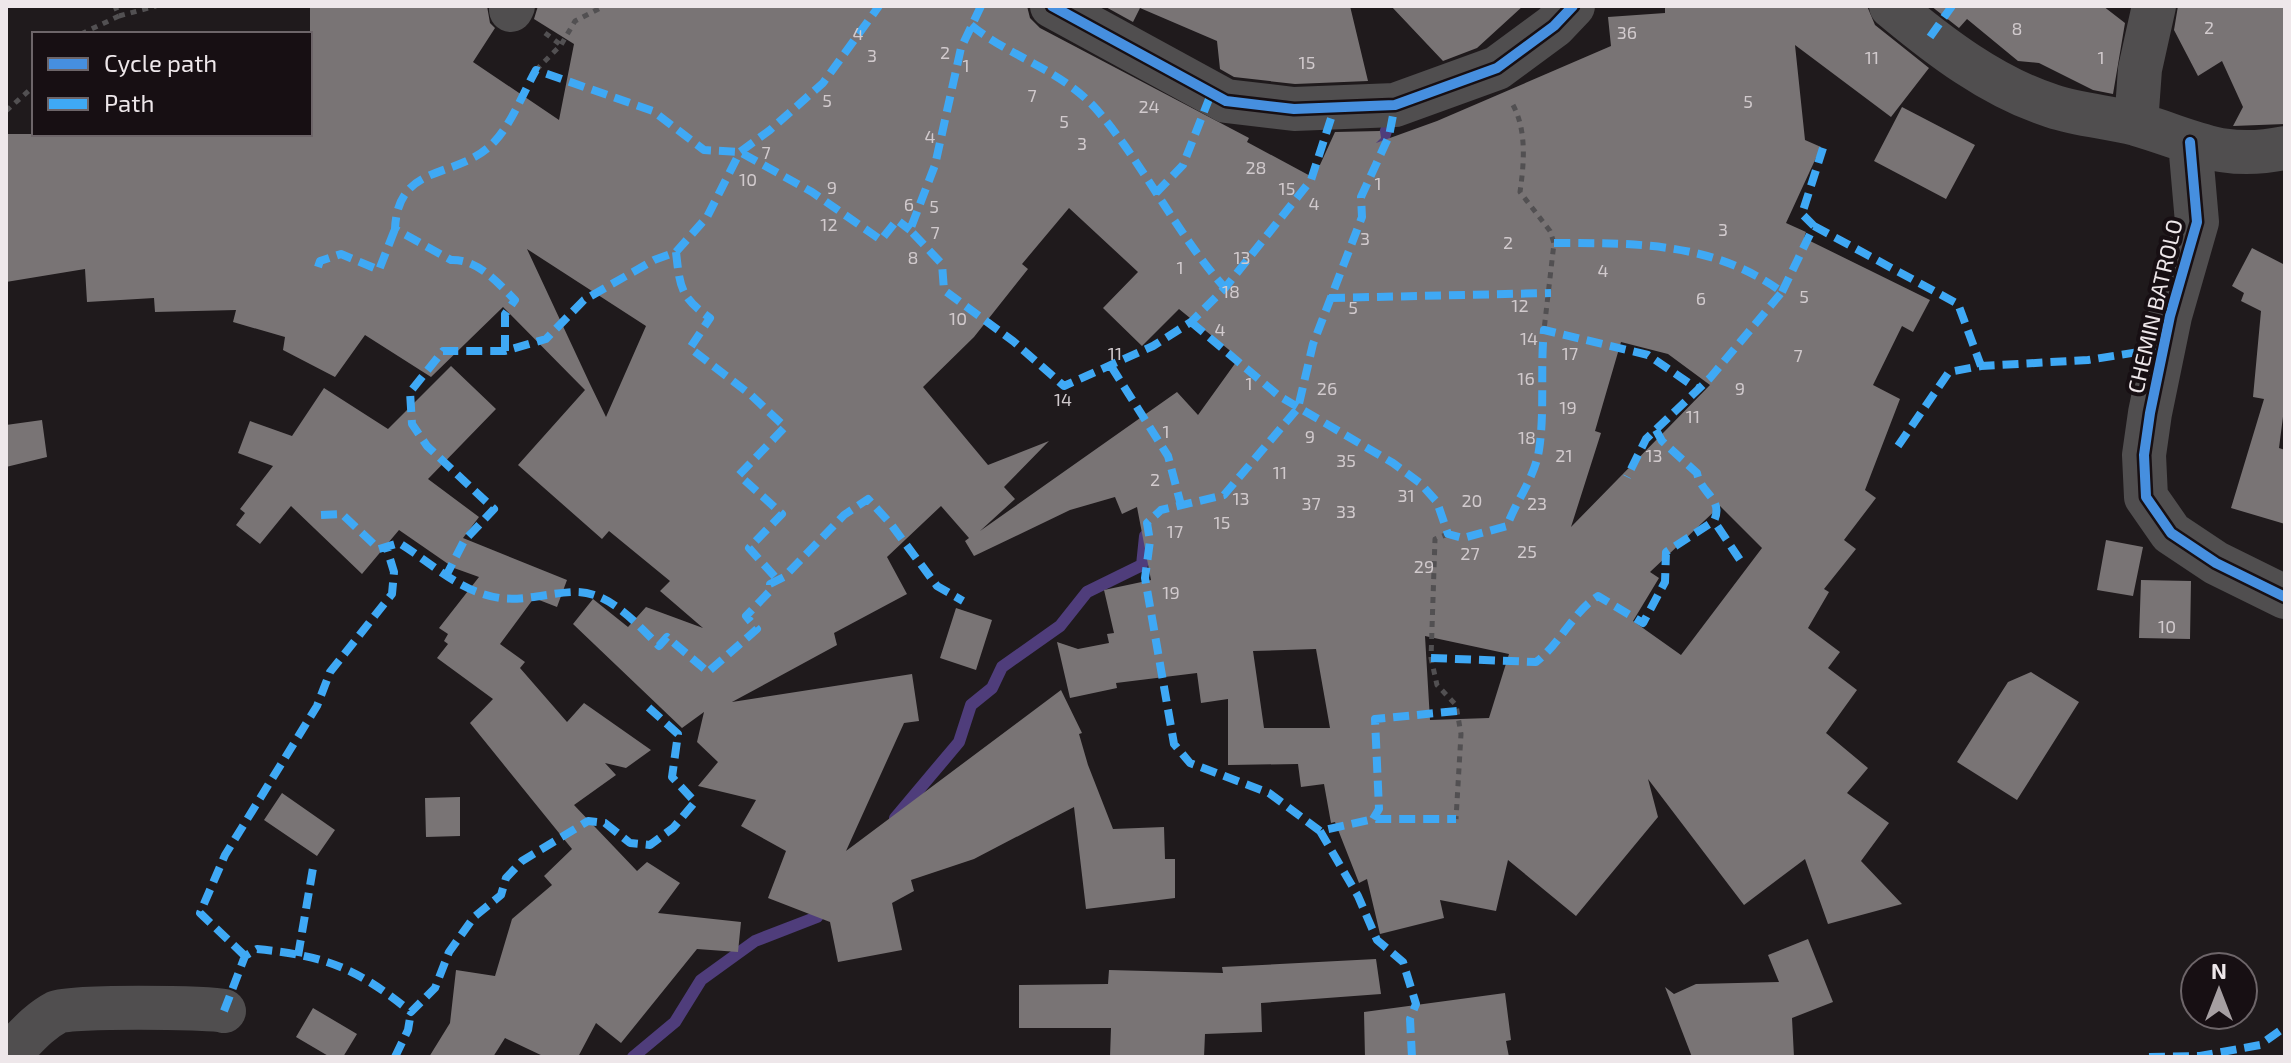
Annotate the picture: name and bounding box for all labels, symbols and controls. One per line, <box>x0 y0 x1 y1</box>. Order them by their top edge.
house number: 2 <box>2204 16 2214 38</box>
house number: 8 <box>2012 17 2022 39</box>
house number: 36 <box>1617 21 1637 43</box>
house number: 4 <box>852 22 864 44</box>
legend <box>32 32 312 136</box>
house number: 2 <box>940 41 950 63</box>
house number: 3 <box>867 44 877 66</box>
house number: 11 <box>1865 46 1879 68</box>
house number: 1 <box>2097 46 2105 68</box>
text: Cycle path <box>104 48 217 77</box>
house number: 15 <box>1299 51 1315 73</box>
house number: 1 <box>962 54 970 76</box>
house number: 7 <box>1027 84 1037 106</box>
text: Path <box>104 88 154 117</box>
house number: 5 <box>822 89 832 111</box>
house number: 5 <box>1743 90 1753 112</box>
house number: 24 <box>1138 95 1160 117</box>
house number: 5 <box>1059 110 1069 132</box>
house number: 4 <box>924 125 936 147</box>
house number: 3 <box>1077 132 1087 154</box>
house number: 7 <box>761 141 771 163</box>
house number: 28 <box>1245 156 1267 178</box>
house number: 10 <box>739 168 757 190</box>
house number: 1 <box>1374 172 1382 194</box>
house number: 9 <box>827 176 837 198</box>
house number: 15 <box>1279 177 1295 199</box>
house number: 4 <box>1308 192 1320 214</box>
house number: 6 <box>904 193 914 215</box>
house number: 5 <box>929 195 939 217</box>
house number: 12 <box>820 213 838 235</box>
street label: CHEMIN BATROLO <box>2121 216 2187 396</box>
house number: 3 <box>1718 218 1728 240</box>
house number: 7 <box>930 221 940 243</box>
house number: 3 <box>1360 227 1370 249</box>
house number: 2 <box>1503 231 1513 253</box>
house number: 8 <box>908 246 918 268</box>
house number: 13 <box>1233 246 1251 268</box>
house number: 1 <box>1176 256 1184 278</box>
house number: 4 <box>1597 259 1609 281</box>
house number: 18 <box>1222 280 1240 302</box>
house number: 5 <box>1799 285 1809 307</box>
house number: 6 <box>1696 287 1706 309</box>
house number: 12 <box>1511 294 1529 316</box>
house number: 5 <box>1348 296 1358 318</box>
house number: 10 <box>949 307 967 329</box>
house number: 4 <box>1214 318 1226 340</box>
house number: 14 <box>1520 327 1538 349</box>
house number: 11 <box>1108 342 1122 364</box>
house number: 17 <box>1562 342 1578 364</box>
house number: 7 <box>1793 344 1803 366</box>
house number: 16 <box>1517 367 1535 389</box>
house number: 1 <box>1245 372 1253 394</box>
house number: 26 <box>1317 377 1337 399</box>
house number: 9 <box>1735 377 1745 399</box>
house number: 14 <box>1054 388 1072 410</box>
house number: 19 <box>1559 396 1577 418</box>
house number: 11 <box>1686 405 1700 427</box>
house number: 1 <box>1162 420 1170 442</box>
house number: 9 <box>1305 425 1315 447</box>
house number: 18 <box>1518 426 1536 448</box>
house number: 21 <box>1555 444 1573 466</box>
house number: 13 <box>1645 444 1663 466</box>
house number: 35 <box>1336 449 1356 471</box>
house number: 11 <box>1273 461 1287 483</box>
house number: 2 <box>1150 468 1160 490</box>
house number: 31 <box>1397 484 1415 506</box>
house number: 13 <box>1232 487 1250 509</box>
house number: 20 <box>1462 489 1482 511</box>
house number: 37 <box>1301 492 1321 514</box>
house number: 23 <box>1527 492 1547 514</box>
house number: 33 <box>1336 500 1356 522</box>
house number: 15 <box>1214 511 1230 533</box>
house number: 17 <box>1167 520 1183 542</box>
house number: 25 <box>1517 540 1537 562</box>
house number: 27 <box>1460 542 1480 564</box>
house number: 29 <box>1414 555 1434 577</box>
house number: 19 <box>1162 581 1180 603</box>
house number: 10 <box>2158 615 2176 637</box>
north arrow <box>2179 951 2259 1031</box>
text: N <box>2211 957 2227 983</box>

